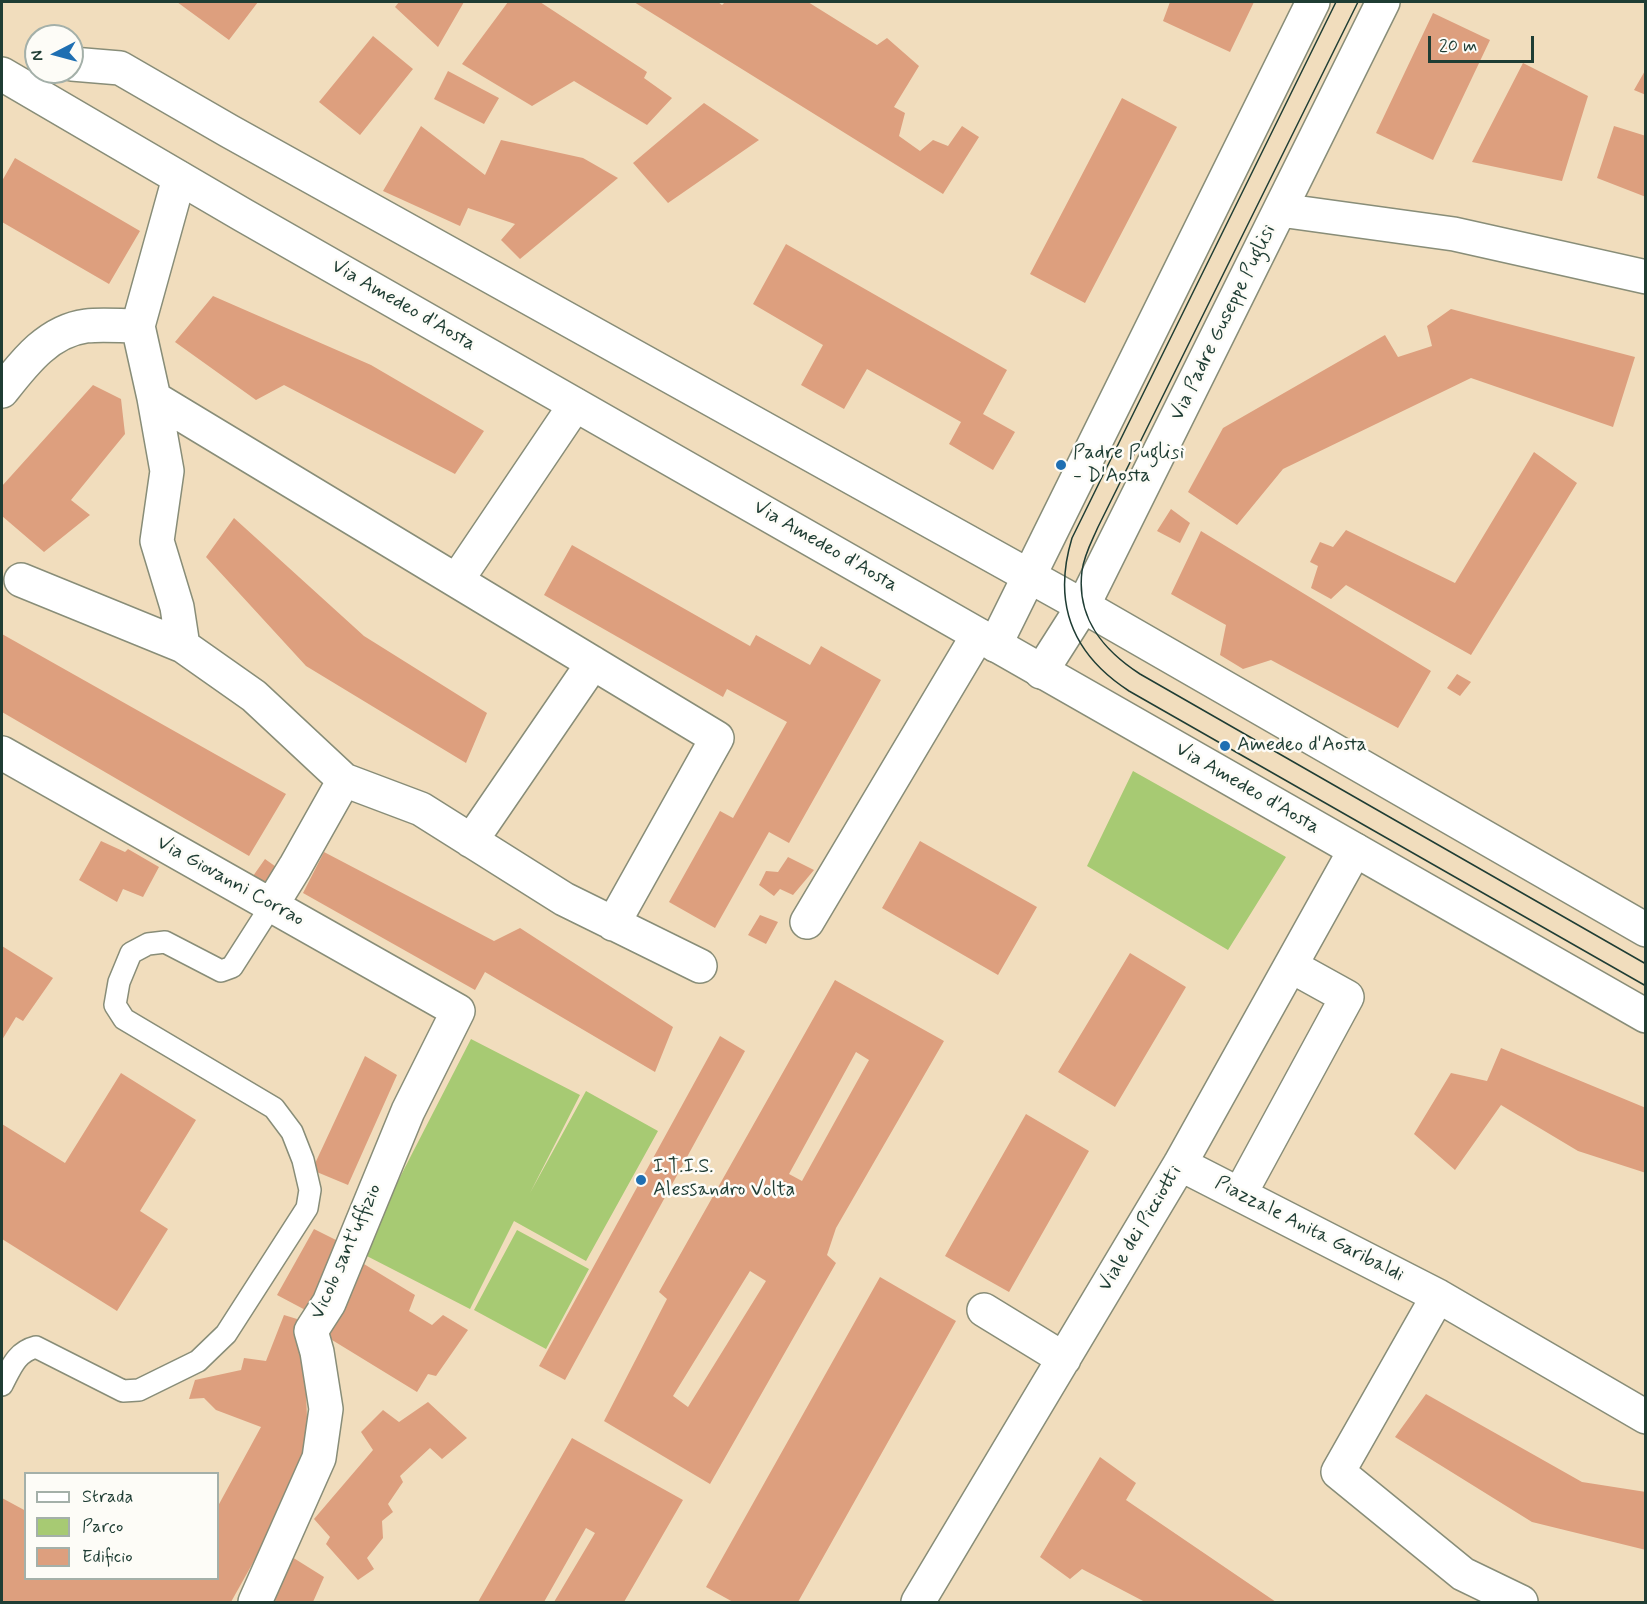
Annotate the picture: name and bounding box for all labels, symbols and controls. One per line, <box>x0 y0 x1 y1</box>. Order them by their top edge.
north arrow <box>24 24 84 84</box>
scale bar <box>1431 24 1538 62</box>
text: 20 m <box>1439 34 1477 58</box>
text: N <box>27 49 49 62</box>
street label: Via Padre Guseppe Puglisi <box>1166 221 1282 425</box>
street label: Via Amedeo d'Aosta <box>327 255 479 357</box>
place label: Padre Puglisi - D'Aosta <box>1073 442 1184 489</box>
marker: Padre Puglisi - D'Aosta <box>1054 458 1068 472</box>
street label: Via Amedeo d'Aosta <box>749 496 901 598</box>
place label: Amedeo d'Aosta <box>1237 734 1367 758</box>
street label: Via Amedeo d'Aosta <box>1171 738 1323 840</box>
marker: Amedeo d'Aosta <box>1218 739 1232 753</box>
street label: Via Giovanni Corrao <box>152 832 308 932</box>
place label: I.T.I.S. Alessandro Volta <box>653 1156 795 1203</box>
street label: Viale dei Picciotti <box>1094 1162 1188 1296</box>
street label: Piazzale Anita Garibaldi <box>1211 1172 1407 1288</box>
marker: I.T.I.S. Alessandro Volta <box>634 1173 648 1187</box>
street label: Vicolo sant'uffizio <box>306 1180 388 1324</box>
legend <box>24 1472 219 1580</box>
text: Strada <box>82 1485 133 1509</box>
text: Parco <box>82 1515 123 1539</box>
text: Edificio <box>82 1545 133 1569</box>

